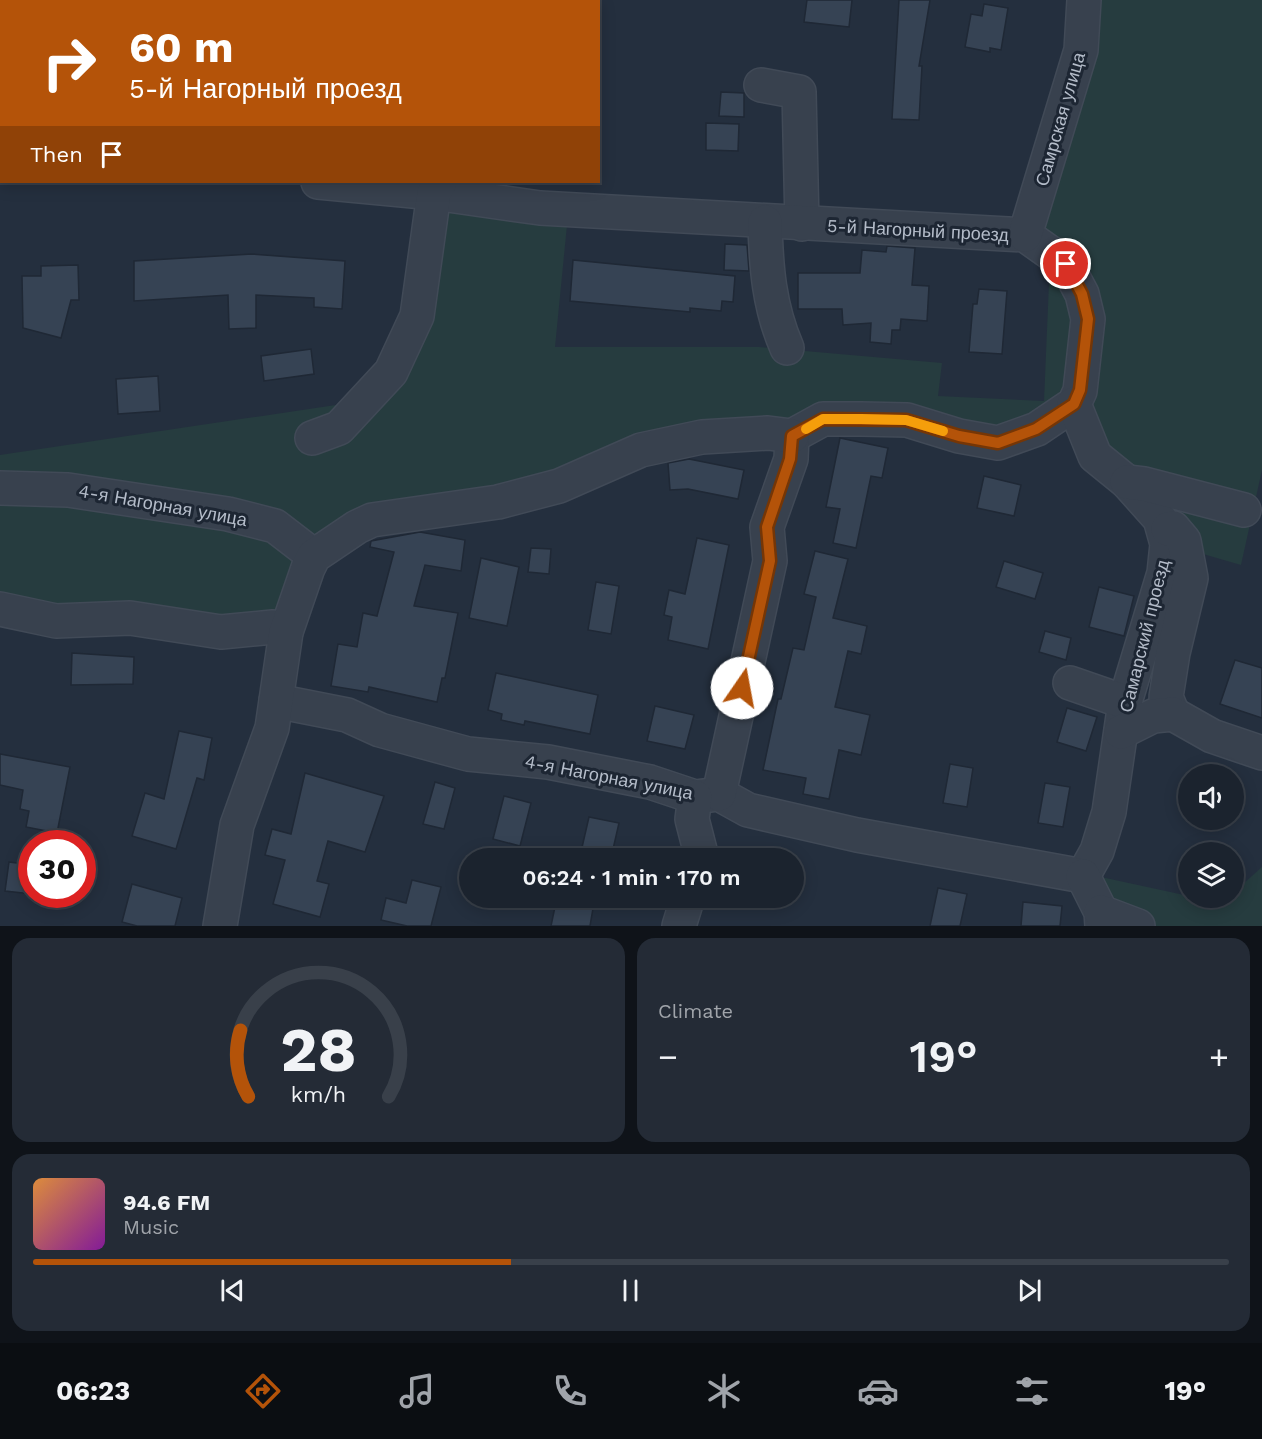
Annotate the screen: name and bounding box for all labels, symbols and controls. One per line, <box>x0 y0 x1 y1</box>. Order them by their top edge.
text: 60 m <box>129 23 233 72</box>
icon: right <box>30 24 108 102</box>
street label: Самрская улица <box>1031 49 1089 188</box>
text: 5-й Нагорный проезд <box>129 73 402 105</box>
icon: arrive <box>95 138 128 171</box>
text: Then <box>30 142 83 167</box>
street label: 5-й Нагорный проезд <box>827 215 1010 245</box>
pin <box>1040 238 1091 289</box>
icon: arrive <box>1049 247 1082 280</box>
street label: 4-я Нагорная улица <box>77 480 250 530</box>
street label: Самарский проезд <box>1115 557 1173 714</box>
position arrow <box>710 656 774 720</box>
street label: 4-я Нагорная улица <box>523 750 696 804</box>
map controls <box>1178 764 1244 908</box>
button: sound <box>1178 764 1244 830</box>
speed limit sign: 30 <box>18 830 96 908</box>
button: layers <box>1178 842 1244 908</box>
text: 06:24 · 1 min · 170 m <box>523 865 740 890</box>
text: Climate <box>658 999 733 1023</box>
text: 28 <box>280 1013 357 1086</box>
text: 19° <box>909 1030 978 1083</box>
text: − <box>658 1037 678 1076</box>
text: + <box>1209 1037 1229 1076</box>
text: km/h <box>291 1082 346 1107</box>
text: 94.6 FM <box>123 1190 210 1215</box>
text: Music <box>123 1215 179 1239</box>
icon: previous <box>216 1274 249 1307</box>
icon: pause <box>614 1274 647 1307</box>
icon: next <box>1013 1274 1046 1307</box>
icon: directions <box>242 1370 284 1412</box>
icon: music <box>396 1370 438 1412</box>
icon: phone <box>549 1370 591 1412</box>
icon: climate <box>703 1370 745 1412</box>
icon: car <box>857 1370 899 1412</box>
icon: filters <box>1011 1370 1053 1412</box>
text: 06:23 <box>56 1375 130 1407</box>
text: 19° <box>1164 1375 1206 1407</box>

